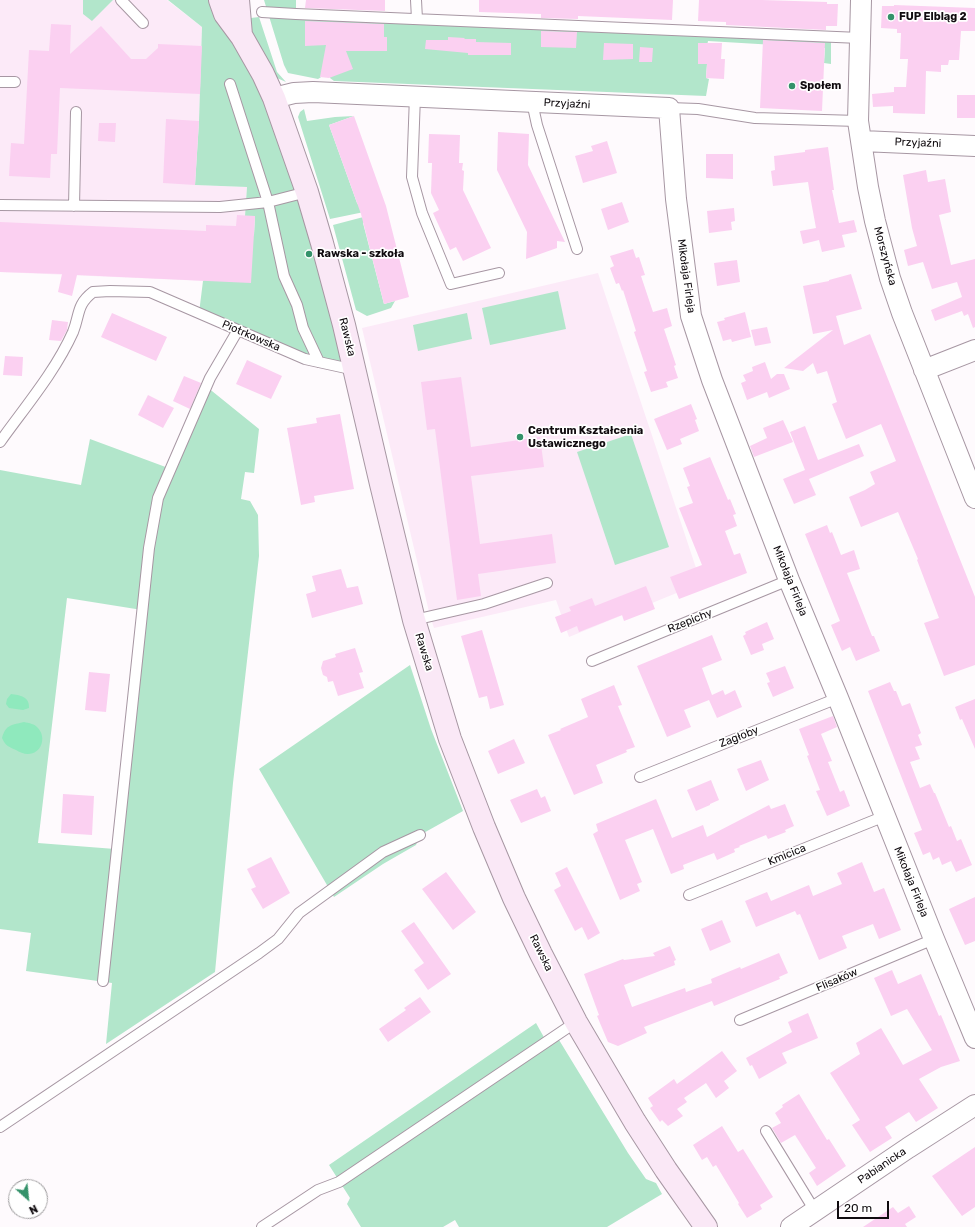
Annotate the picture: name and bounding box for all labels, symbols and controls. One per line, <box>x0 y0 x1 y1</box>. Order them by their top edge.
place label: FUP Elbląg 2 <box>899 10 967 24</box>
marker: FUP Elbląg 2 <box>886 12 896 22</box>
place label: Społem <box>800 79 841 93</box>
marker: Społem <box>787 81 797 91</box>
street label: Przyjaźni <box>543 96 591 112</box>
street label: Przyjaźni <box>894 136 942 150</box>
street label: Morszyńska <box>871 225 899 287</box>
street label: Mikołaja Firleja <box>674 238 698 314</box>
place label: Rawska - szkoła <box>317 247 404 261</box>
marker: Rawska - szkoła <box>304 249 314 259</box>
street label: Rawska <box>336 316 358 358</box>
street label: Piotrkowska <box>220 318 282 354</box>
place label: Centrum Kształcenia Ustawicznego <box>528 424 643 450</box>
marker: Centrum Kształcenia Ustawicznego <box>515 432 525 442</box>
street label: Mikołaja Firleja <box>770 544 810 618</box>
street label: Rzepichy <box>666 606 714 636</box>
street label: Rawska <box>412 631 436 673</box>
street label: Zagłoby <box>718 723 760 751</box>
street label: Kmicica <box>766 841 808 869</box>
street label: Mikołaja Firleja <box>891 845 931 919</box>
street label: Rawska <box>526 932 556 974</box>
street label: Flisaków <box>814 965 860 995</box>
street label: Pabianicka <box>855 1145 909 1187</box>
north arrow <box>8 1179 48 1219</box>
scale bar <box>839 1193 891 1219</box>
text: 20 m <box>844 1201 872 1215</box>
text: N <box>27 1202 40 1217</box>

